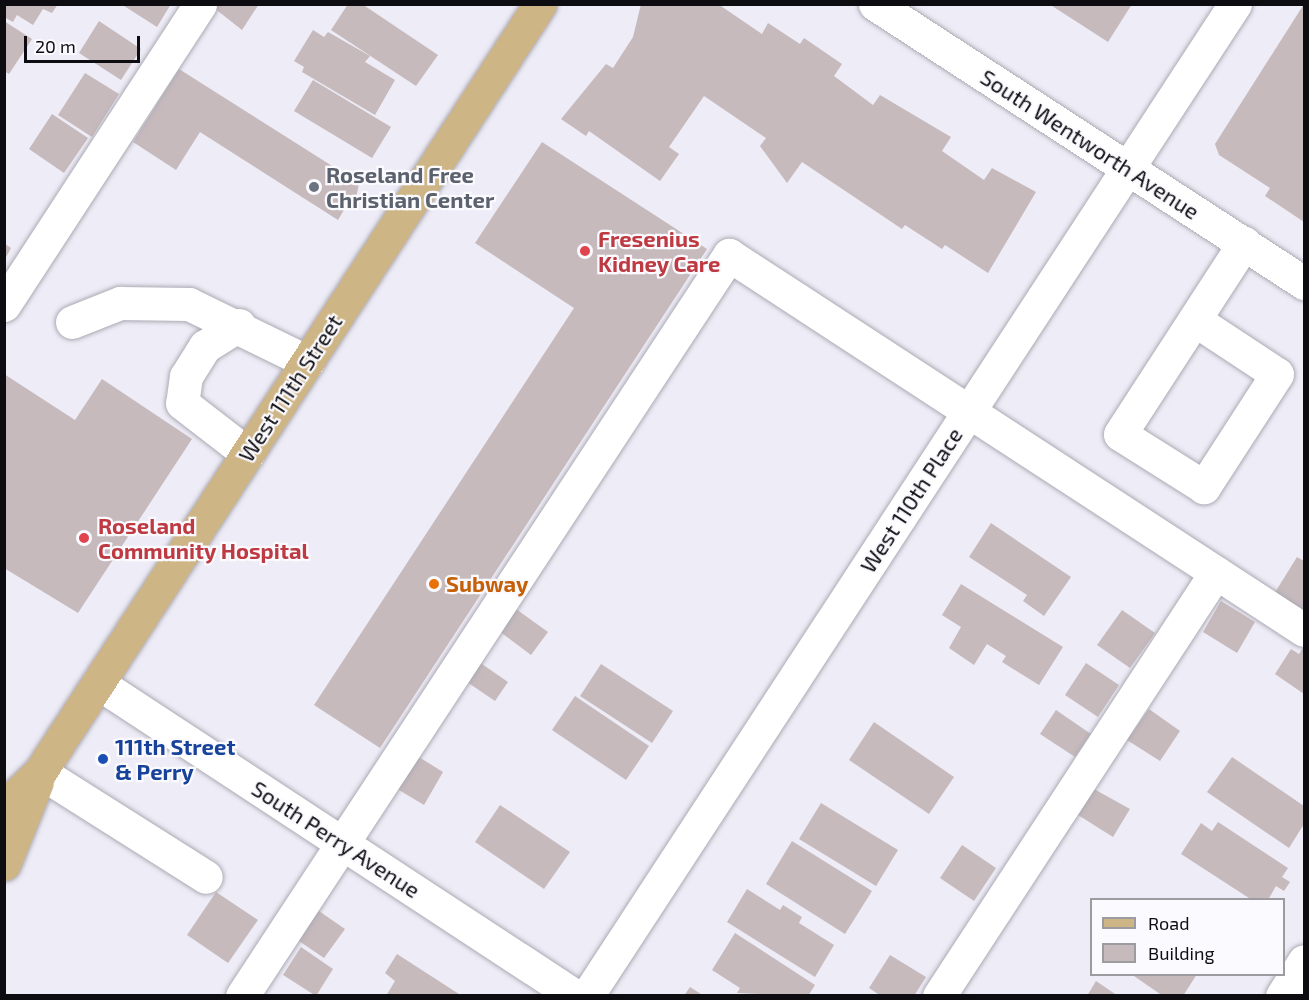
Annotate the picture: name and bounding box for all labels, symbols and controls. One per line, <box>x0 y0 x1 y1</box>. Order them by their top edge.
scale bar <box>27 24 142 62</box>
text: 20 m <box>35 35 76 57</box>
street label: South Wentworth Avenue <box>975 63 1205 225</box>
place label: Roseland Free Christian Center <box>326 161 494 212</box>
marker: Roseland Free Christian Center <box>307 180 321 194</box>
place label: Fresenius Kidney Care <box>598 225 721 276</box>
marker: Fresenius Kidney Care <box>576 242 594 260</box>
street label: West 111th Street <box>233 309 347 467</box>
street label: West 110th Place <box>854 423 968 577</box>
place label: Roseland Community Hospital <box>98 512 309 564</box>
marker: Roseland Community Hospital <box>75 529 93 547</box>
place label: Subway <box>446 571 528 597</box>
marker: Subway <box>427 577 441 591</box>
place label: 111th Street & Perry <box>115 733 235 784</box>
marker: 111th Street & Perry <box>96 752 110 766</box>
street label: South Perry Avenue <box>247 775 425 903</box>
legend <box>1090 898 1285 976</box>
text: Road <box>1148 912 1189 934</box>
text: Building <box>1148 942 1215 964</box>

